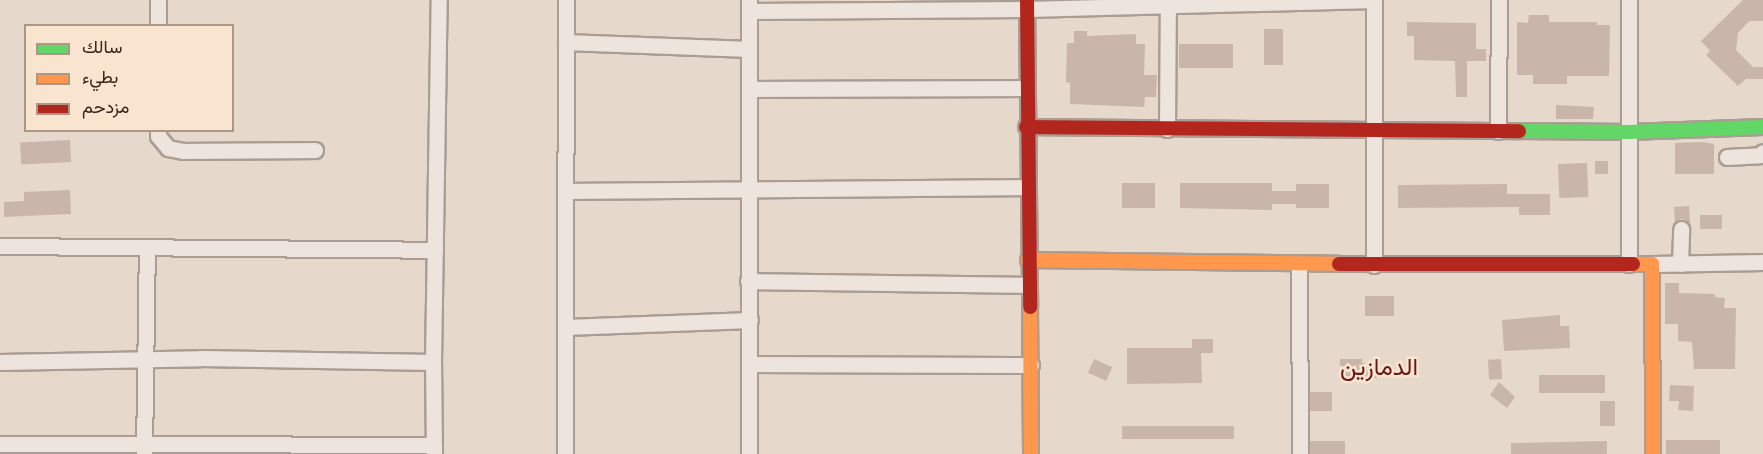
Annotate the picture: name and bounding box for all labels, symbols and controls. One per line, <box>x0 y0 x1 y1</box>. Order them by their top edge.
legend <box>24 24 234 132</box>
text: سالك <box>82 36 122 57</box>
text: بطيء <box>82 66 118 87</box>
text: مزدحم <box>82 96 129 117</box>
district label: الدمازين <box>1340 354 1418 382</box>

